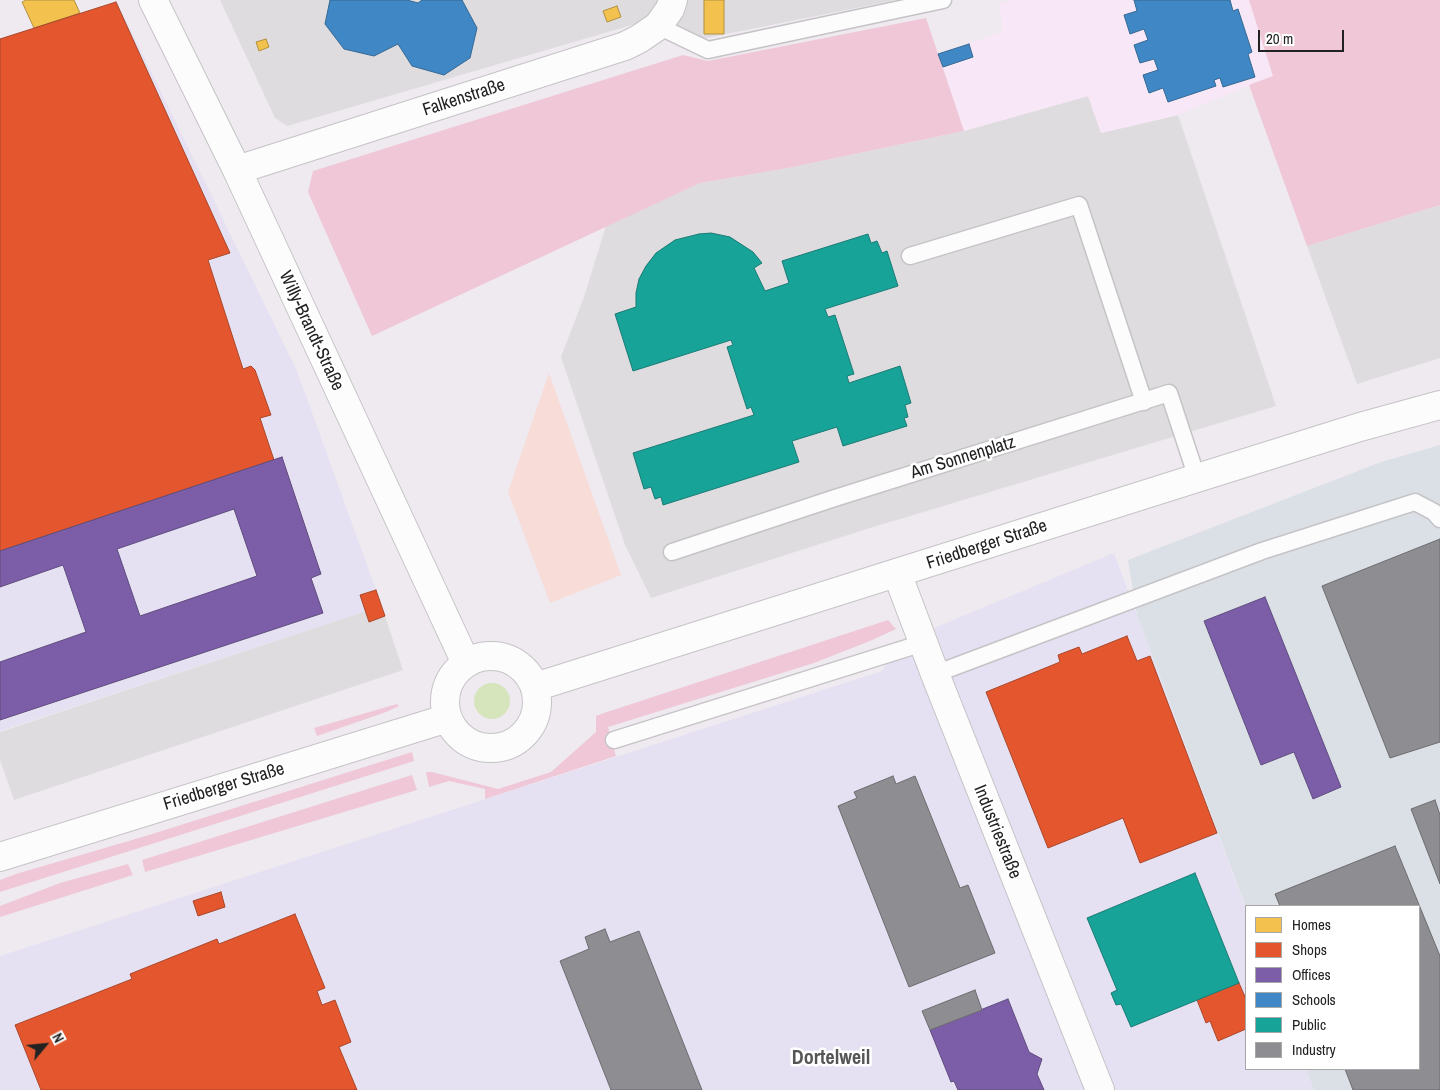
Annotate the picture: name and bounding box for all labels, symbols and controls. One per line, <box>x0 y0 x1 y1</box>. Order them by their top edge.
scale bar <box>1260 20 1346 52</box>
text: 20 m <box>1266 28 1293 49</box>
street label: Falkenstraße <box>420 75 508 121</box>
street label: Willy-Brandt-Straße <box>274 268 348 394</box>
street label: Am Sonnenplatz <box>908 432 1018 484</box>
street label: Friedberger Straße <box>924 515 1050 575</box>
street label: Friedberger Straße <box>161 758 287 816</box>
street label: Industriestraße <box>968 782 1026 882</box>
legend <box>1245 905 1420 1070</box>
text: Homes <box>1292 914 1331 935</box>
text: Shops <box>1292 939 1327 960</box>
text: Offices <box>1292 964 1331 985</box>
text: Schools <box>1292 989 1336 1010</box>
text: Public <box>1292 1014 1326 1035</box>
north arrow <box>20 1020 70 1070</box>
text: N <box>48 1030 68 1046</box>
text: Industry <box>1292 1039 1336 1060</box>
district label: Dortelweil <box>792 1047 870 1071</box>

